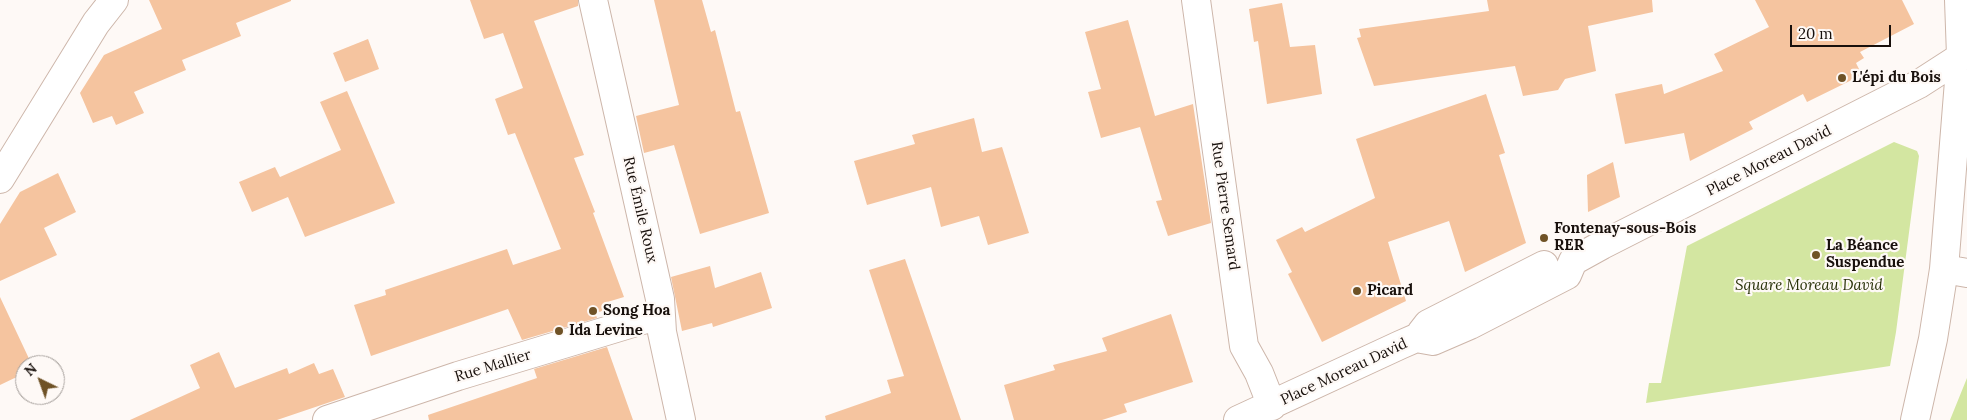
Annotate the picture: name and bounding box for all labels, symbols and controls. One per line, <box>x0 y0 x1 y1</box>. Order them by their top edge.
scale bar <box>1792 15 1893 47</box>
text: 20 m <box>1798 24 1833 43</box>
place label: L'épi du Bois <box>1852 69 1941 87</box>
marker: L'épi du Bois <box>1836 72 1848 84</box>
street label: Place Moreau David <box>1704 122 1834 200</box>
street label: Rue Pierre Semard <box>1207 140 1243 272</box>
street label: Rue Émile Roux <box>619 155 661 265</box>
place label: Fontenay-sous-Bois RER <box>1554 220 1696 255</box>
marker: Fontenay-sous-Bois RER <box>1538 232 1550 244</box>
place label: La Béance Suspendue <box>1826 237 1904 272</box>
marker: La Béance Suspendue <box>1810 249 1822 261</box>
park label: Square Moreau David <box>1735 277 1883 295</box>
place label: Picard <box>1367 282 1413 300</box>
marker: Picard <box>1351 285 1363 297</box>
place label: Song Hoa <box>603 302 670 320</box>
marker: Song Hoa <box>587 305 599 317</box>
place label: Ida Levine <box>569 322 643 340</box>
marker: Ida Levine <box>553 325 565 337</box>
street label: Place Moreau David <box>1278 335 1410 409</box>
street label: Rue Mallier <box>453 346 533 386</box>
north arrow <box>15 355 65 405</box>
text: N <box>21 359 41 380</box>

